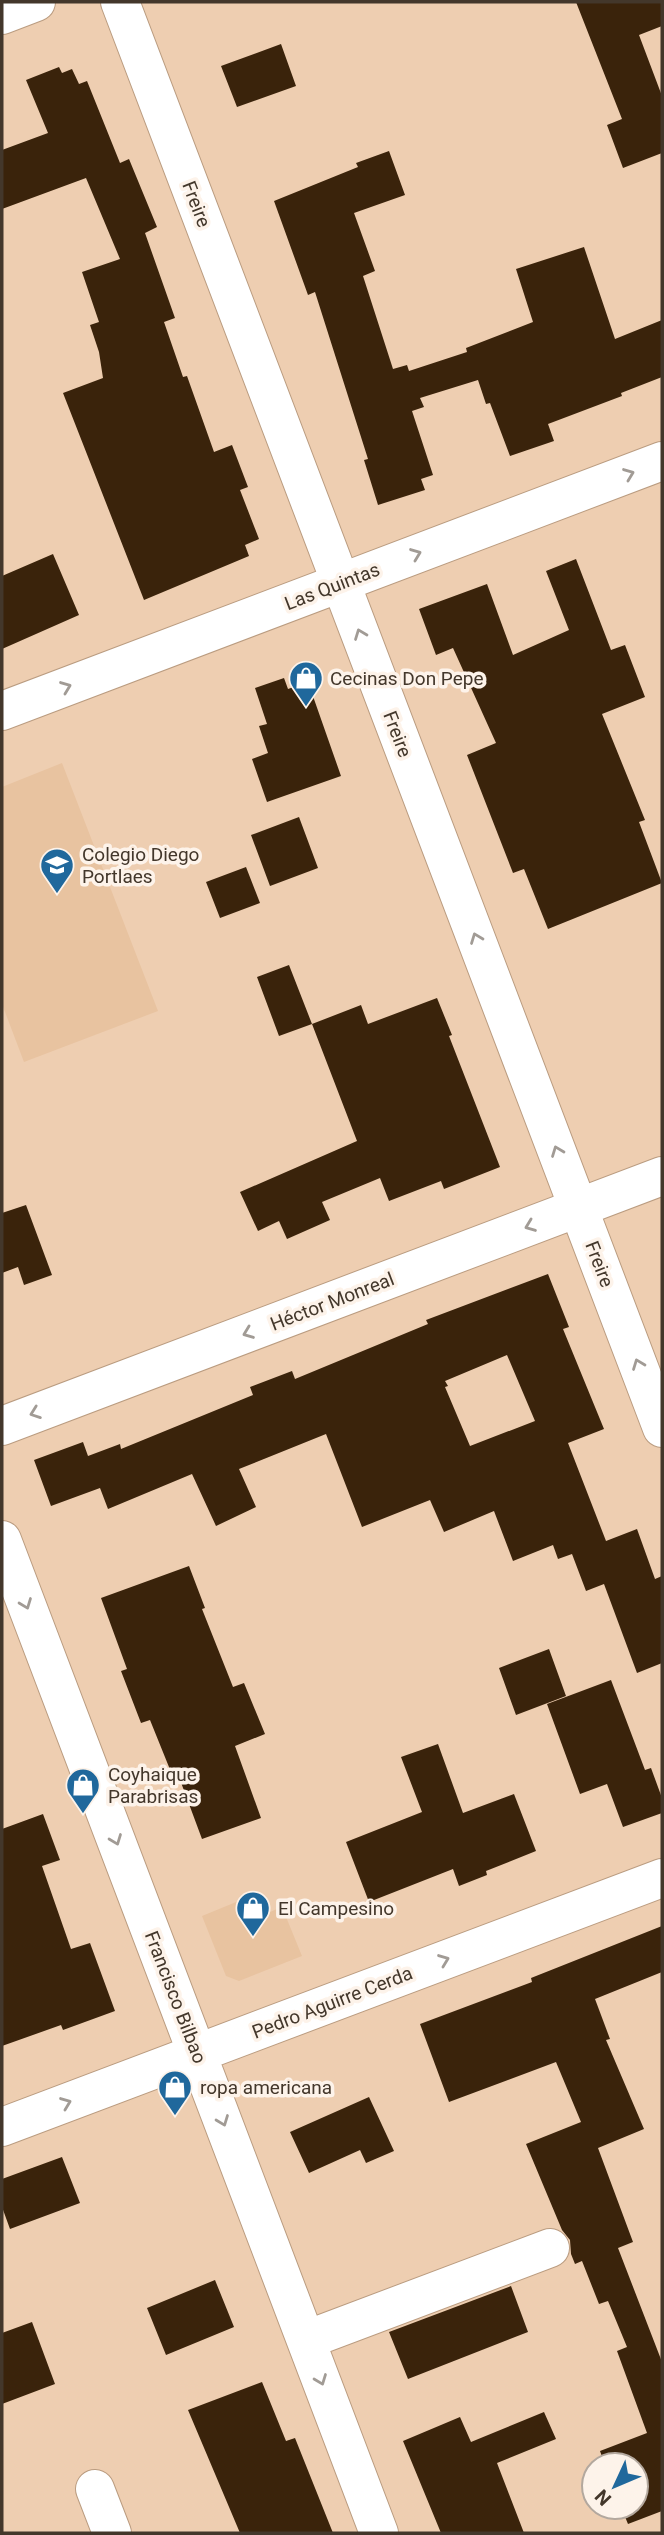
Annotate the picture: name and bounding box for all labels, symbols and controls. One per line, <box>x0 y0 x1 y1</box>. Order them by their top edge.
street label: Freire <box>177 178 216 231</box>
one-way arrow <box>622 468 634 482</box>
one-way arrow <box>409 549 421 563</box>
street label: Las Quintas <box>281 558 383 615</box>
one-way arrow <box>355 629 369 641</box>
shop icon: Cecinas Don Pepe <box>287 659 325 708</box>
place label: Cecinas Don Pepe <box>330 667 484 690</box>
one-way arrow <box>59 681 71 695</box>
street label: Freire <box>378 708 417 761</box>
place label: Colegio Diego Portlaes <box>82 843 199 888</box>
school or university icon: Colegio Diego Portlaes <box>38 846 76 895</box>
one-way arrow <box>471 933 485 945</box>
one-way arrow <box>552 1146 566 1158</box>
one-way arrow <box>524 1218 536 1232</box>
street label: Freire <box>580 1238 619 1291</box>
street label: Héctor Monreal <box>267 1267 397 1336</box>
one-way arrow <box>243 1324 255 1338</box>
one-way arrow <box>632 1358 646 1370</box>
one-way arrow <box>30 1405 42 1419</box>
one-way arrow <box>18 1598 32 1610</box>
place label: Coyhaique Parabrisas <box>108 1763 198 1808</box>
shop icon: Coyhaique Parabrisas <box>64 1766 102 1815</box>
one-way arrow <box>107 1833 121 1845</box>
shop icon: El Campesino <box>234 1889 272 1938</box>
place label: El Campesino <box>278 1897 394 1920</box>
street label: Francisco Bilbao <box>140 1928 211 2067</box>
one-way arrow <box>438 1954 450 1968</box>
street label: Pedro Aguirre Cerda <box>249 1961 416 2044</box>
shop icon: ropa americana <box>156 2068 194 2117</box>
place label: ropa americana <box>200 2076 332 2099</box>
one-way arrow <box>59 2097 71 2111</box>
one-way arrow <box>214 2115 228 2127</box>
one-way arrow <box>312 2373 326 2385</box>
north arrow <box>580 2451 650 2521</box>
text: N <box>590 2485 616 2510</box>

